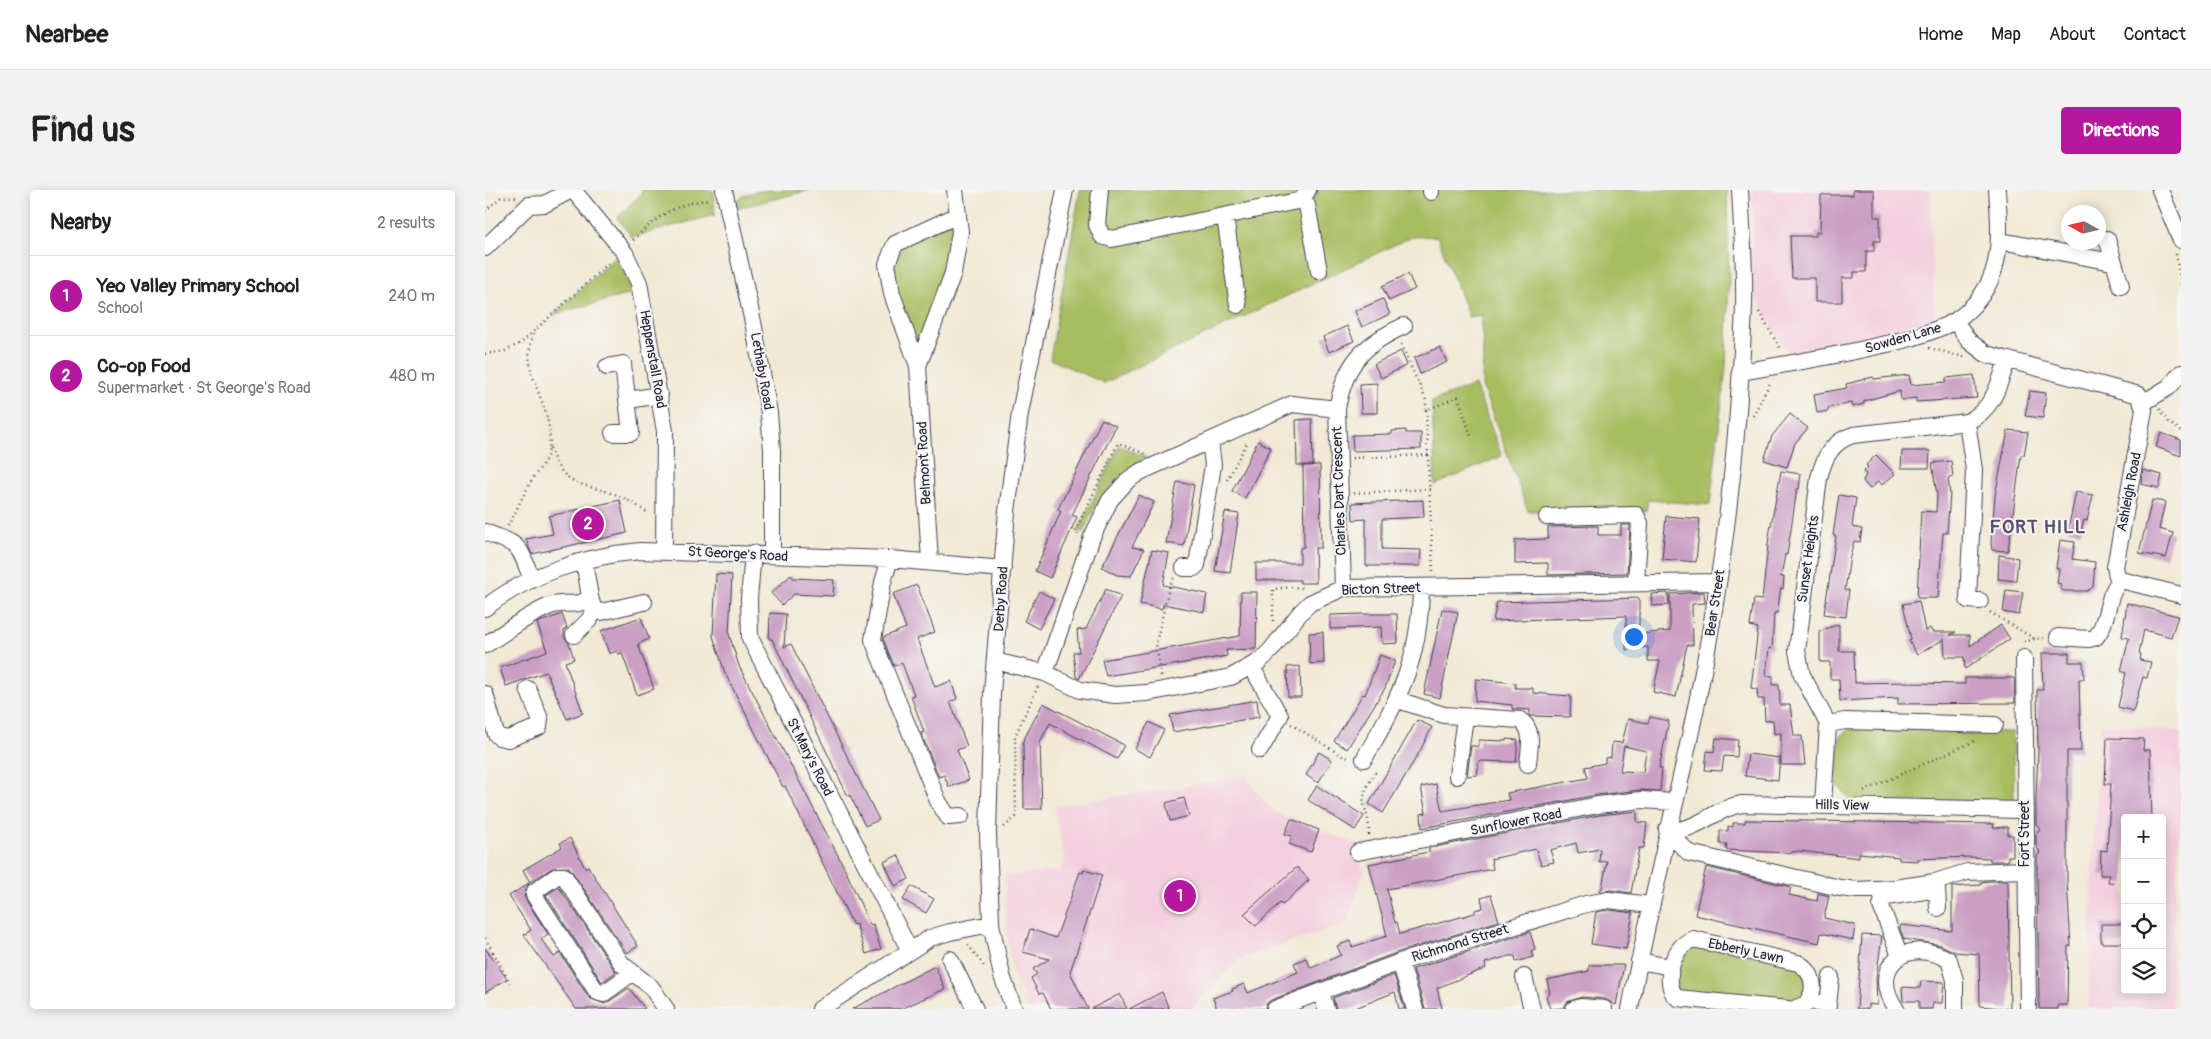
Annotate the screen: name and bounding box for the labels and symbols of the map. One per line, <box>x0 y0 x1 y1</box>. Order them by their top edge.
north arrow <box>2061 205 2106 250</box>
street label: Heppenstall Road <box>636 308 670 410</box>
street label: Sowden Lane <box>1863 319 1943 357</box>
street label: Lethaby Road <box>747 331 777 411</box>
street label: Belmont Road <box>913 421 935 505</box>
street label: Charles Dart Crescent <box>1328 426 1350 556</box>
street label: Ashleigh Road <box>2113 451 2145 533</box>
pin: 2 <box>572 505 604 543</box>
street label: Sunset Heights <box>1793 514 1823 604</box>
district label: FORT HILL <box>1990 515 2087 539</box>
street label: St George's Road <box>687 543 789 565</box>
street label: Derby Road <box>990 566 1012 632</box>
street label: Bear Street <box>1701 568 1729 638</box>
street label: Bicton Street <box>1341 579 1421 599</box>
your location <box>1621 624 1647 650</box>
street label: St Mary's Road <box>783 715 837 799</box>
street label: Hills View <box>1815 796 1870 814</box>
street label: Fort Street <box>2016 800 2033 867</box>
street label: Sunflower Road <box>1469 805 1563 839</box>
pin: 1 <box>1164 877 1196 915</box>
street label: Richmond Street <box>1410 920 1511 966</box>
street label: Ebberly Lawn <box>1707 935 1786 967</box>

